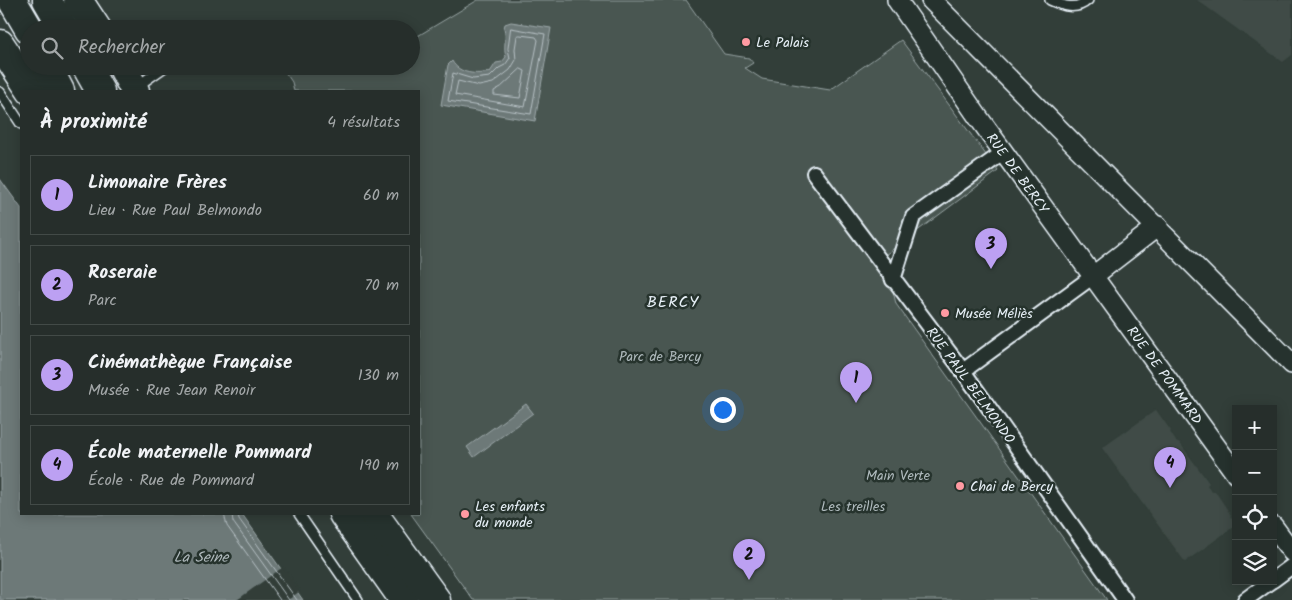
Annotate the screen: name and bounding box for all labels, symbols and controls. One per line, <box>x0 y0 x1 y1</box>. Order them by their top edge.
search box <box>20 20 420 75</box>
place label: Le Palais <box>756 32 809 54</box>
text: Rechercher <box>78 33 165 63</box>
icon: search <box>38 34 66 62</box>
marker: Le Palais <box>740 36 752 48</box>
text: À proximité <box>40 106 147 139</box>
text: 4 résultats <box>327 110 400 135</box>
street label: RUE DE BERCY <box>980 129 1055 219</box>
text: Limonaire Frères <box>88 168 227 198</box>
text: 1 <box>55 183 59 208</box>
text: 60 m <box>363 183 399 208</box>
text: Lieu · Rue Paul Belmondo <box>88 198 262 223</box>
pin: 3 <box>975 228 1007 269</box>
text: Roseraie <box>88 258 157 288</box>
text: 2 <box>52 273 62 298</box>
text: 70 m <box>364 273 399 298</box>
text: Parc <box>88 288 117 313</box>
district label: BERCY <box>647 290 699 315</box>
place label: Musée Méliès <box>955 303 1033 325</box>
marker: Musée Méliès <box>939 307 951 319</box>
street label: RUE DE POMMARD <box>1121 322 1208 429</box>
street label: RUE PAUL BELMONDO <box>920 323 1020 449</box>
park label: Parc de Bercy <box>619 346 702 368</box>
text: Cinémathèque Française <box>88 348 292 378</box>
pin: 1 <box>840 362 872 403</box>
text: 3 <box>53 363 61 388</box>
text: 130 m <box>358 363 399 388</box>
text: Musée · Rue Jean Renoir <box>88 378 255 403</box>
your location <box>710 397 736 423</box>
map controls <box>1232 405 1277 585</box>
button: + <box>1232 405 1277 450</box>
text: École maternelle Pommard <box>88 438 312 468</box>
pin: 4 <box>1154 447 1186 488</box>
button: − <box>1232 450 1277 495</box>
text: 4 <box>53 453 61 478</box>
text: 190 m <box>359 453 399 478</box>
park label: Main Verte <box>866 465 931 487</box>
text: École · Rue de Pommard <box>88 468 254 493</box>
place label: Chai de Bercy <box>970 476 1053 498</box>
marker: Chai de Bercy <box>954 480 966 492</box>
button: locate <box>1232 495 1277 540</box>
place label: Les enfants du monde <box>475 496 545 534</box>
park label: Les treilles <box>821 496 885 518</box>
marker: Les enfants du monde <box>459 508 471 520</box>
pin: 2 <box>733 539 765 580</box>
button: layers <box>1232 540 1277 585</box>
water label: La Seine <box>174 546 229 570</box>

